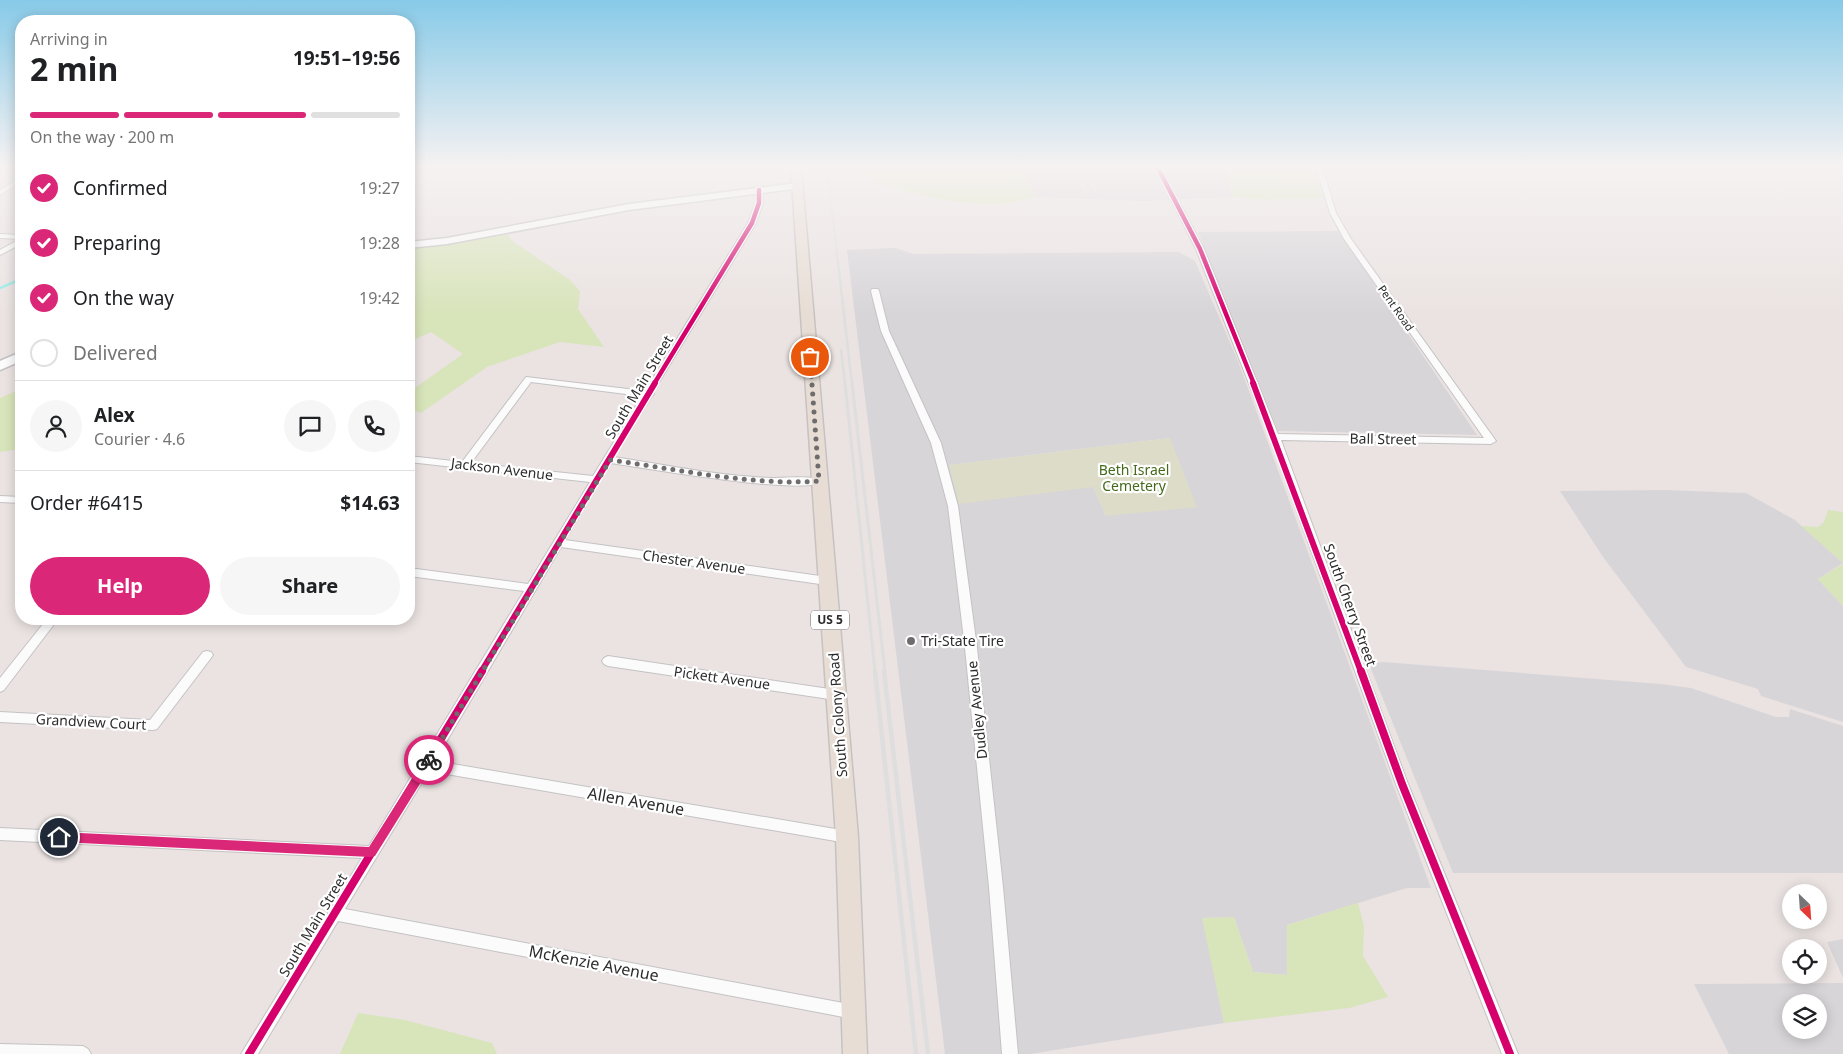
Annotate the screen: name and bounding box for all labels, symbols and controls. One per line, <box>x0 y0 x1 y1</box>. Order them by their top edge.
text: Arriving in <box>30 28 108 50</box>
text: 19:51–19:56 <box>293 45 400 71</box>
text: 2 min <box>30 47 118 90</box>
text: On the way · 200 m <box>30 126 174 148</box>
icon: check <box>30 174 58 202</box>
text: Confirmed <box>73 175 168 201</box>
text: 19:27 <box>359 177 400 199</box>
icon: check <box>30 229 58 257</box>
text: Preparing <box>73 230 161 256</box>
text: 19:28 <box>359 232 400 254</box>
street label: Pent Road <box>1375 282 1418 334</box>
icon: check <box>30 284 58 312</box>
text: On the way <box>73 285 174 311</box>
text: 19:42 <box>359 287 400 309</box>
street label: South Main Street <box>600 331 677 442</box>
pin <box>789 336 831 378</box>
text: Delivered <box>73 340 158 366</box>
icon: bag <box>796 343 824 371</box>
button: person <box>30 400 82 452</box>
button: chat <box>284 400 336 452</box>
button: phone <box>348 400 400 452</box>
text: Alex <box>94 402 135 428</box>
text: Courier · 4.6 <box>94 428 185 450</box>
street label: Ball Street <box>1349 428 1417 449</box>
street label: Jackson Avenue <box>448 453 554 484</box>
park label: Beth Israel Cemetery <box>1099 460 1169 495</box>
text: Order #6415 <box>30 490 143 516</box>
text: $14.63 <box>340 490 400 516</box>
street label: South Cherry Street <box>1319 541 1381 669</box>
street label: Chester Avenue <box>641 545 747 578</box>
button: Help <box>30 557 210 615</box>
button: Share <box>220 557 400 615</box>
road number: US 5 <box>811 610 849 630</box>
place label: Tri-State Tire <box>921 631 1004 650</box>
marker: Tri-State Tire <box>905 635 917 647</box>
street label: South Colony Road <box>824 652 851 778</box>
street label: Dudley Avenue <box>962 660 991 760</box>
street label: Pickett Avenue <box>673 661 772 694</box>
street label: Grandview Court <box>35 709 147 734</box>
courier <box>404 735 454 785</box>
icon: bike <box>415 746 443 774</box>
street label: Allen Avenue <box>586 782 686 820</box>
pin <box>38 816 80 858</box>
icon: home <box>45 823 73 851</box>
street label: South Main Street <box>274 869 351 980</box>
north arrow <box>1782 884 1828 929</box>
map controls <box>1782 884 1827 1039</box>
button: locate <box>1782 939 1827 984</box>
street label: McKenzie Avenue <box>527 940 661 986</box>
button: layers <box>1782 994 1827 1039</box>

